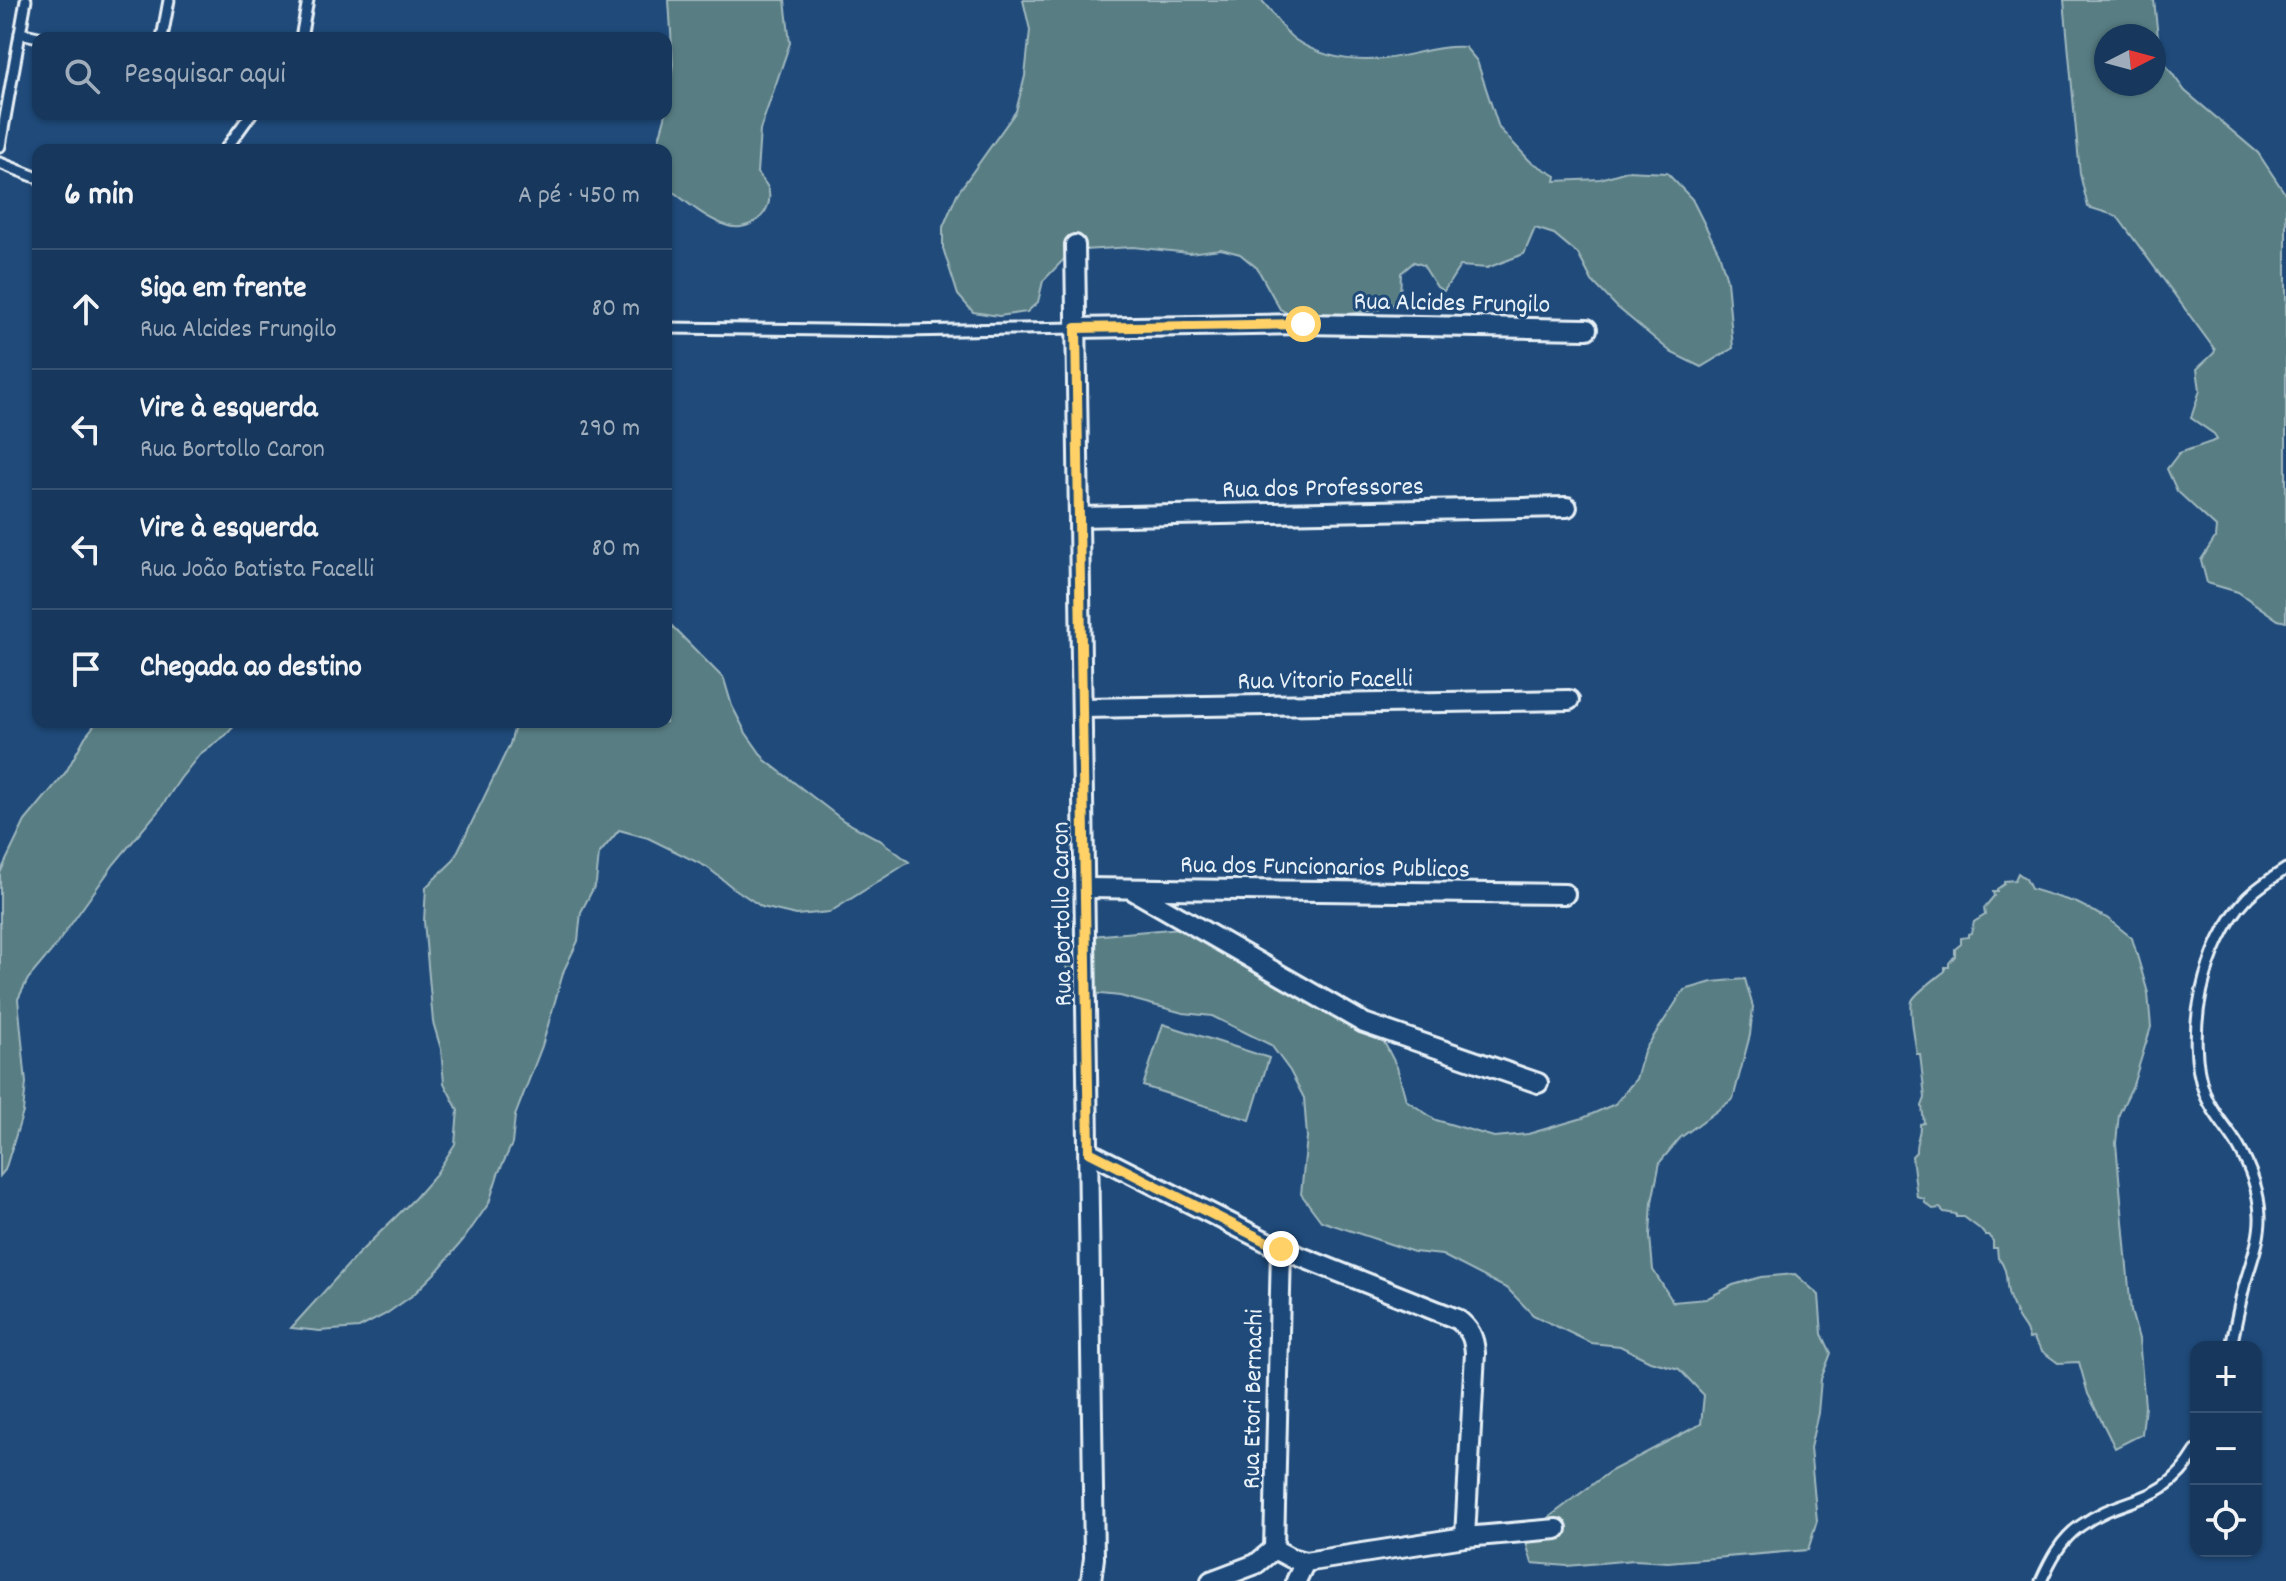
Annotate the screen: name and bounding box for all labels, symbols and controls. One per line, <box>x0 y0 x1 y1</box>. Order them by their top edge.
north arrow <box>2094 24 2166 96</box>
search box <box>32 32 672 120</box>
icon: search <box>60 54 104 98</box>
text: Pesquisar aqui <box>124 55 286 98</box>
text: 6 min <box>64 172 134 221</box>
text: A pé · 450 m <box>518 178 640 215</box>
text: Siga em frente <box>140 269 307 312</box>
street label: Rua Alcides Frungilo <box>1353 284 1551 325</box>
icon: ahead <box>64 287 108 331</box>
text: 80 m <box>592 291 640 328</box>
route start <box>1285 306 1321 342</box>
text: Rua Alcides Frungilo <box>140 312 337 349</box>
text: Vire à esquerda <box>140 389 318 432</box>
icon: left <box>64 407 108 451</box>
text: 290 m <box>579 411 640 448</box>
text: Rua Bortollo Caron <box>140 432 325 469</box>
street label: Rua dos Professores <box>1222 469 1424 510</box>
text: Vire à esquerda <box>140 509 318 552</box>
icon: left <box>64 527 108 571</box>
text: 80 m <box>592 531 640 568</box>
text: Rua João Batista Facelli <box>140 552 374 589</box>
icon: arrive <box>64 647 108 691</box>
text: Chegada ao destino <box>140 648 362 691</box>
street label: Rua Vitorio Facelli <box>1237 661 1413 702</box>
street label: Rua Bortollo Caron <box>1043 821 1084 1007</box>
street label: Rua dos Funcionarios Publicos <box>1180 847 1470 890</box>
route end <box>1263 1231 1299 1267</box>
street label: Rua Etori Bernachi <box>1234 1308 1275 1489</box>
map controls <box>2190 1341 2262 1557</box>
button: + <box>2190 1341 2262 1413</box>
button: − <box>2190 1413 2262 1485</box>
button: locate <box>2190 1485 2262 1557</box>

